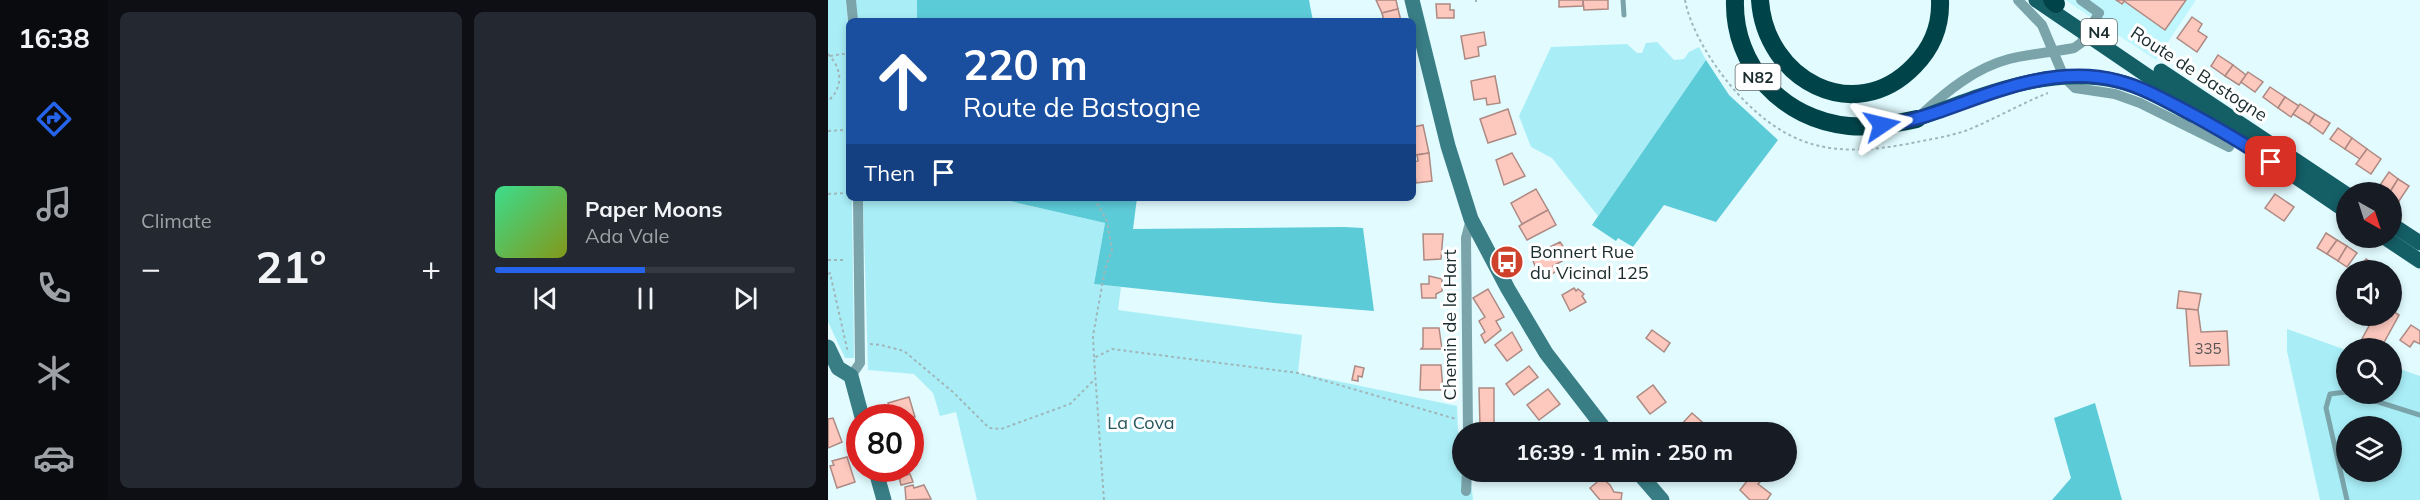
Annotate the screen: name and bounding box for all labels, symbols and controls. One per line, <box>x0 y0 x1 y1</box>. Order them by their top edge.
road number: N4 <box>2081 19 2117 45</box>
text: 16:38 <box>18 21 90 55</box>
street label: Route de Bastogne <box>2127 21 2272 126</box>
text: 220 m <box>963 38 1088 91</box>
icon: ahead <box>864 42 942 120</box>
road number: N82 <box>1736 64 1780 90</box>
text: Route de Bastogne <box>963 90 1201 124</box>
position arrow <box>1850 93 1914 157</box>
icon: directions <box>33 98 75 140</box>
pin <box>2245 136 2296 187</box>
icon: arrive <box>2254 145 2287 178</box>
icon: arrive <box>927 156 960 189</box>
text: Then <box>864 159 915 187</box>
north arrow <box>2336 182 2402 248</box>
map controls <box>2336 182 2402 482</box>
icon: music <box>33 183 75 225</box>
text: Paper Moons <box>585 195 723 223</box>
text: Climate <box>141 208 212 233</box>
text: Ada Vale <box>585 223 669 248</box>
text: 21° <box>255 238 327 294</box>
place label: Bonnert Rue du Vicinal 125 <box>1530 240 1649 284</box>
bus stop icon: Bonnert Rue du Vicinal 125 <box>1489 244 1525 280</box>
text: − <box>141 247 161 288</box>
text: + <box>421 247 441 288</box>
street label: Chemin de la Hart <box>1438 250 1461 400</box>
button: sound <box>2336 260 2402 326</box>
icon: phone <box>33 267 75 309</box>
icon: previous <box>529 282 562 315</box>
icon: pause <box>629 282 662 315</box>
icon: next <box>729 282 762 315</box>
button: search <box>2336 338 2402 404</box>
house number: 335 <box>2194 339 2222 358</box>
icon: climate <box>33 352 75 394</box>
speed limit sign: 80 <box>846 404 924 482</box>
park label: La Cova <box>1107 411 1175 434</box>
button: layers <box>2336 416 2402 482</box>
icon: car <box>33 437 75 479</box>
text: 16:39 · 1 min · 250 m <box>1516 438 1733 466</box>

